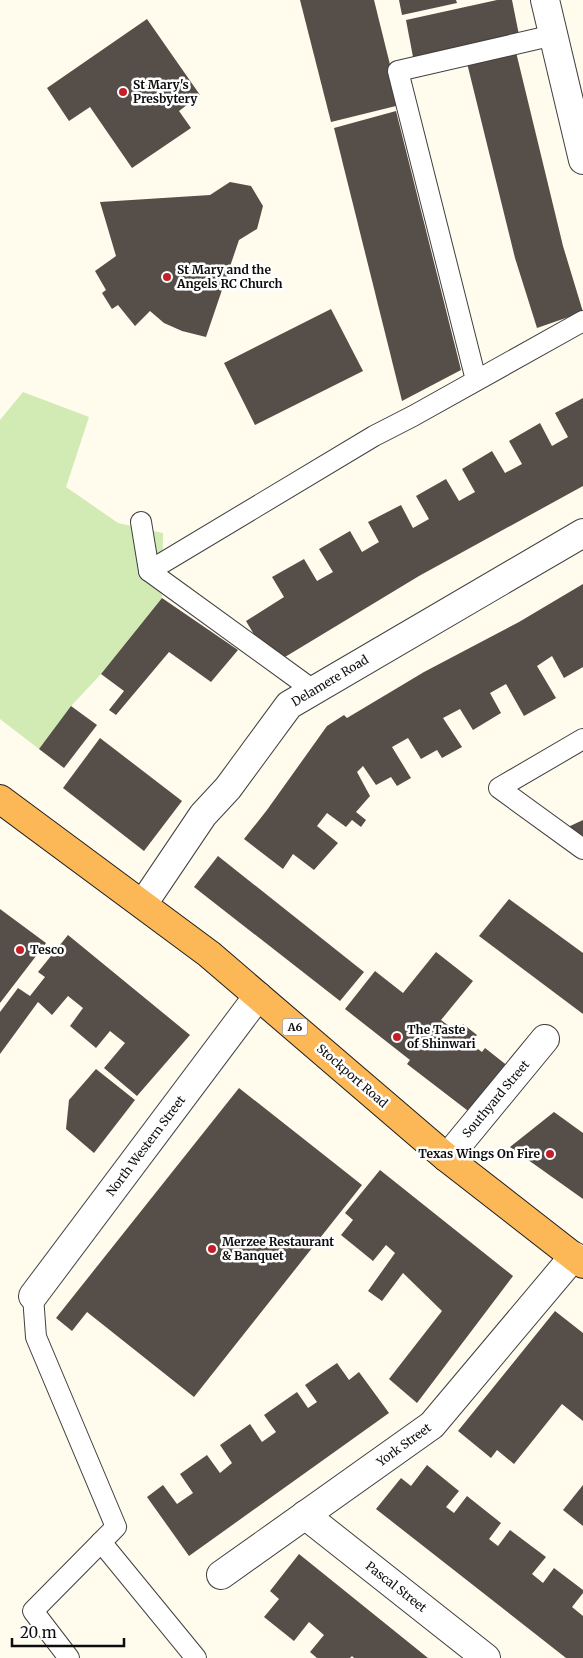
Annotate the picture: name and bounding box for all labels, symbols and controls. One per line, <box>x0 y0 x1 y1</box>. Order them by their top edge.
place label: St Mary's Presbytery <box>133 77 198 106</box>
marker: St Mary's Presbytery <box>117 86 129 98</box>
place label: St Mary and the Angels RC Church <box>176 262 282 291</box>
marker: St Mary and the Angels RC Church <box>161 271 173 283</box>
street label: Delamere Road <box>289 652 371 709</box>
place label: Tesco <box>30 942 64 957</box>
marker: Tesco <box>14 944 26 956</box>
road number: A6 <box>282 1019 308 1036</box>
place label: The Taste of Shinwari <box>407 1022 476 1051</box>
marker: The Taste of Shinwari <box>391 1031 403 1043</box>
street label: Stockport Road <box>314 1041 391 1111</box>
street label: Southyard Street <box>459 1057 533 1141</box>
street label: North Western Street <box>103 1092 188 1199</box>
place label: Texas Wings On Fire <box>418 1146 541 1161</box>
marker: Texas Wings On Fire <box>544 1148 556 1160</box>
place label: Merzee Restaurant & Banquet <box>222 1234 334 1263</box>
marker: Merzee Restaurant & Banquet <box>206 1243 218 1255</box>
street label: York Street <box>373 1420 434 1470</box>
street label: Pascal Street <box>363 1558 430 1615</box>
scale bar <box>12 1616 125 1648</box>
text: 20 m <box>20 1623 57 1642</box>

